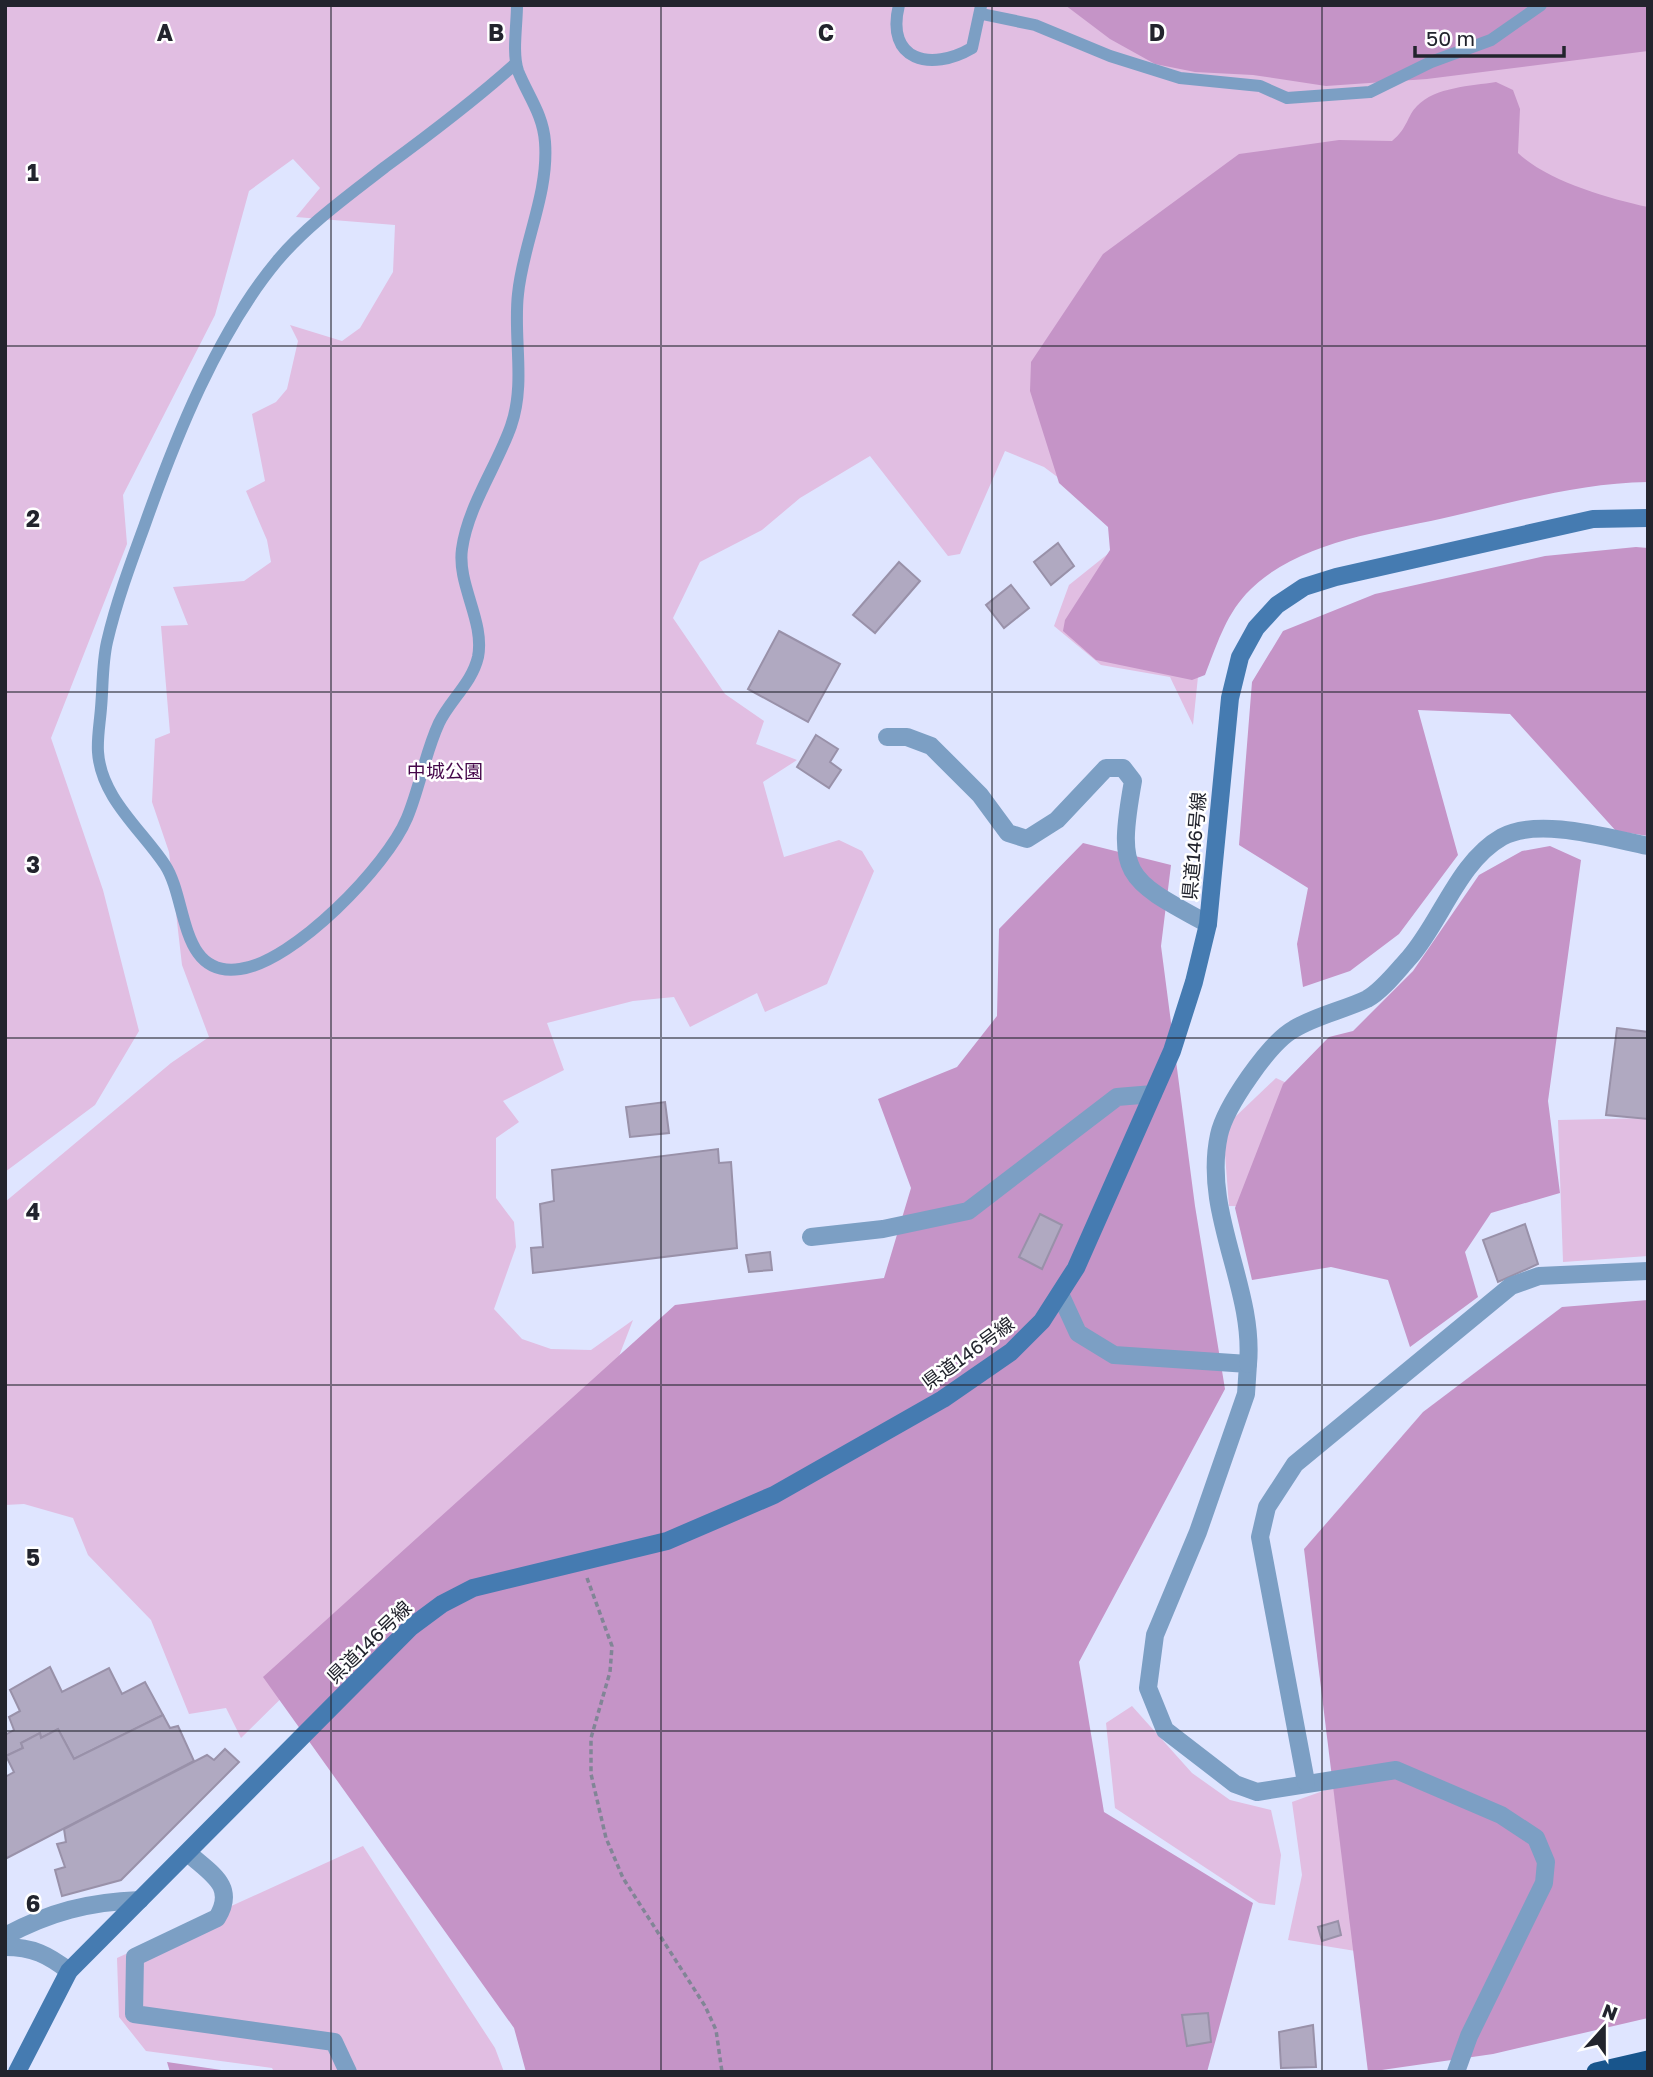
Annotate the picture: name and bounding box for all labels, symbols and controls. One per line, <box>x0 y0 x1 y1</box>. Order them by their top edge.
scale bar <box>1415 14 1564 58</box>
text: A <box>157 18 174 46</box>
text: B <box>488 18 504 46</box>
text: C <box>818 18 834 46</box>
text: D <box>1149 18 1165 46</box>
text: 50 m <box>1426 25 1475 51</box>
text: 1 <box>27 158 39 186</box>
text: 2 <box>26 504 40 532</box>
park label: 中城公園 <box>407 759 483 782</box>
street label: 県道146号線 <box>1177 791 1210 901</box>
text: 3 <box>26 850 40 878</box>
text: 4 <box>26 1197 40 1225</box>
street label: 県道146号線 <box>917 1311 1018 1394</box>
text: 5 <box>26 1543 40 1571</box>
street label: 県道146号線 <box>322 1596 416 1688</box>
text: 6 <box>26 1889 40 1917</box>
north arrow <box>1569 1993 1639 2063</box>
text: N <box>1599 1998 1621 2025</box>

